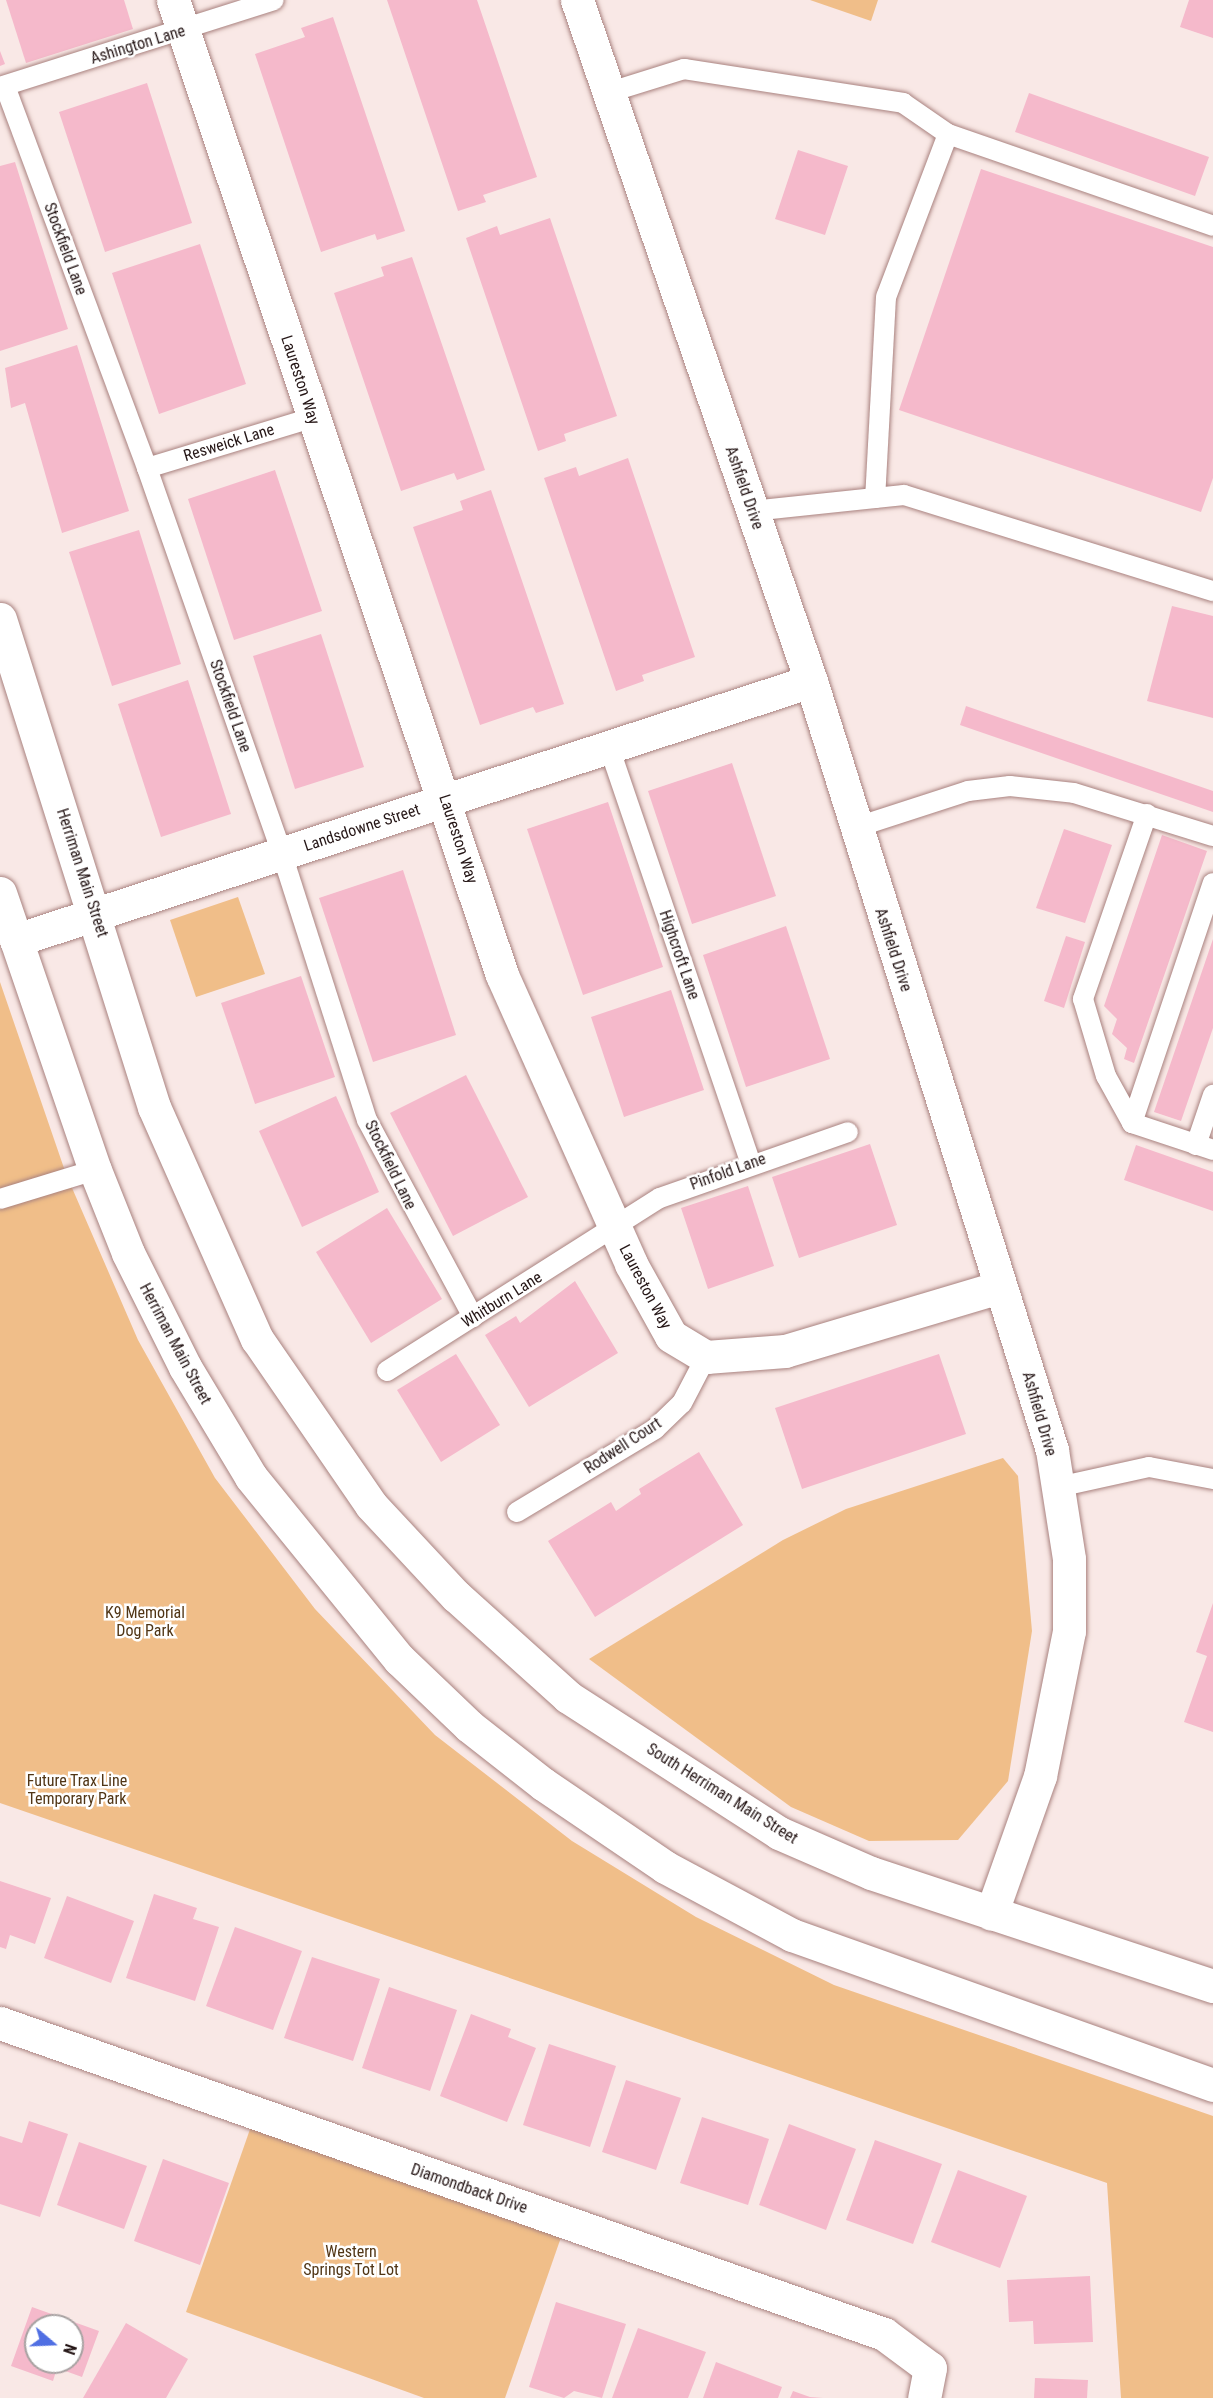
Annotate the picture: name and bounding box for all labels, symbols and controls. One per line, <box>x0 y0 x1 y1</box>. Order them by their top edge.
street label: Ashington Lane <box>88 21 188 69</box>
street label: Stockfield Lane <box>39 200 91 298</box>
street label: Laureston Way <box>277 333 323 427</box>
street label: Resweick Lane <box>181 420 277 466</box>
street label: Ashfield Drive <box>721 444 767 532</box>
street label: Stockfield Lane <box>205 657 255 755</box>
street label: Laureston Way <box>435 792 481 886</box>
street label: Landsdowne Street <box>301 800 423 856</box>
street label: Herriman Main Street <box>52 806 112 940</box>
street label: Ashfield Drive <box>870 906 916 994</box>
street label: Highcroft Lane <box>655 908 703 1002</box>
street label: Stockfield Lane <box>360 1117 420 1213</box>
street label: Pinfold Lane <box>688 1149 768 1195</box>
street label: Laureston Way <box>615 1242 675 1332</box>
street label: Whitburn Lane <box>458 1268 546 1332</box>
street label: Herriman Main Street <box>135 1280 215 1408</box>
street label: Ashfield Drive <box>1018 1370 1060 1458</box>
street label: Rodwell Court <box>581 1414 665 1478</box>
park label: K9 Memorial Dog Park <box>105 1603 185 1641</box>
street label: South Herriman Main Street <box>643 1740 801 1848</box>
park label: Future Trax Line Temporary Park <box>27 1771 127 1809</box>
street label: Diamondback Drive <box>408 2160 530 2218</box>
park label: Western Springs Tot Lot <box>303 2242 399 2280</box>
north arrow <box>24 2314 84 2374</box>
text: N <box>59 2342 80 2357</box>

